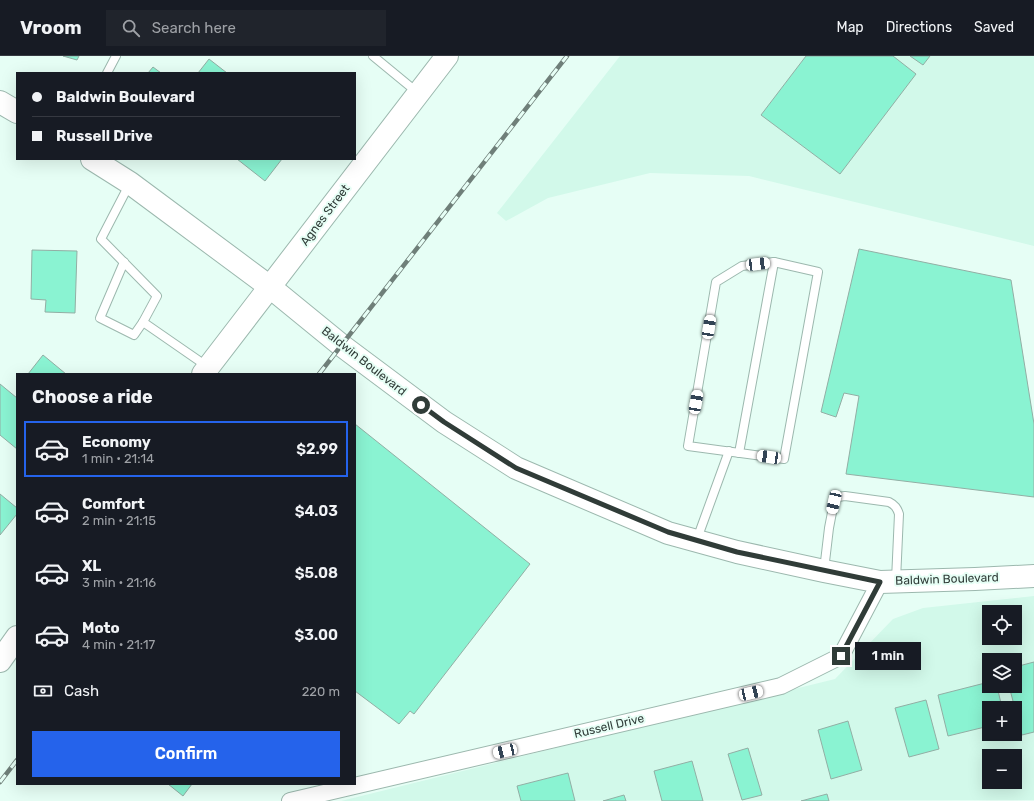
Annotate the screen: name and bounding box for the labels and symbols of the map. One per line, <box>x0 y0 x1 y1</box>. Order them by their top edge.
street label: Agnes Street <box>297 181 353 248</box>
car <box>745 257 771 271</box>
car <box>701 314 717 340</box>
street label: Baldwin Boulevard <box>319 324 409 398</box>
car <box>688 389 704 415</box>
route start <box>412 396 430 414</box>
car <box>756 449 782 465</box>
car <box>825 489 843 515</box>
street label: Baldwin Boulevard <box>895 570 999 588</box>
callout: 1 min <box>855 642 921 670</box>
route end <box>832 647 850 665</box>
car <box>738 684 764 702</box>
street label: Russell Drive <box>572 711 646 741</box>
car <box>492 742 518 760</box>

